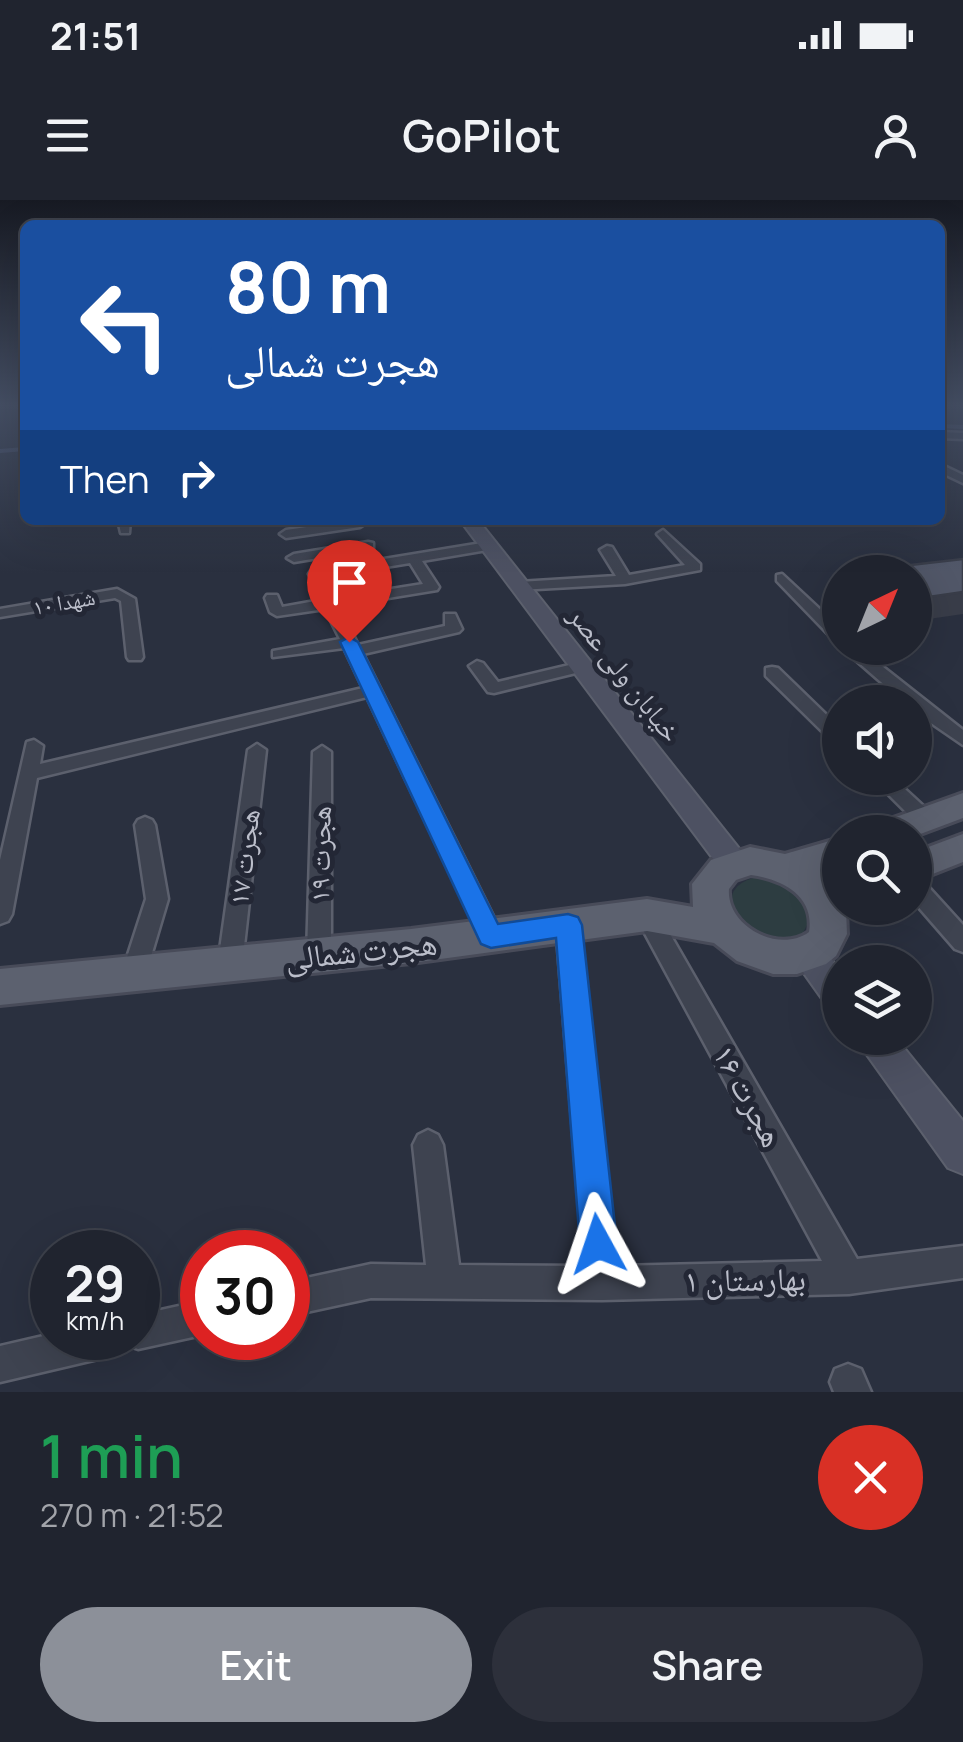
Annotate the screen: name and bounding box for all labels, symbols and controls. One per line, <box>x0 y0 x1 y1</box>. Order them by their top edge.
text: 21:51 <box>50 9 141 61</box>
text: GoPilot <box>402 104 561 166</box>
icon: menu <box>40 108 95 163</box>
icon: person <box>868 108 923 163</box>
text: 80 m <box>225 238 391 334</box>
icon: left <box>60 260 190 390</box>
text: هجرت شمالی <box>225 329 440 391</box>
icon: right <box>169 450 224 505</box>
text: Then <box>60 452 149 504</box>
pin <box>307 540 392 643</box>
icon: arrive <box>322 555 377 610</box>
north arrow <box>822 555 932 665</box>
map controls <box>822 555 932 1055</box>
street label: شهدا ۱۰ <box>31 582 97 622</box>
street label: خیابان ولی عصر <box>560 597 691 749</box>
button: sound <box>822 685 932 795</box>
street label: هجرت ۱۹ <box>299 805 339 903</box>
street label: هجرت ۱۷ <box>218 807 268 907</box>
button: search <box>822 815 932 925</box>
street label: هجرت شمالی <box>283 920 439 980</box>
button: layers <box>822 945 932 1055</box>
street label: هجرت ۱۶ <box>703 1037 795 1154</box>
position arrow <box>546 1192 650 1296</box>
speed limit sign: 30 <box>180 1230 310 1360</box>
text: 29 <box>65 1249 125 1317</box>
street label: بهارستان ۱ <box>684 1256 806 1302</box>
text: km/h <box>66 1303 124 1338</box>
text: 1 min <box>40 1414 183 1496</box>
button: close <box>818 1425 923 1530</box>
text: 270 m · 21:52 <box>40 1493 224 1537</box>
button: Exit <box>40 1607 472 1722</box>
button: Share <box>492 1607 923 1722</box>

